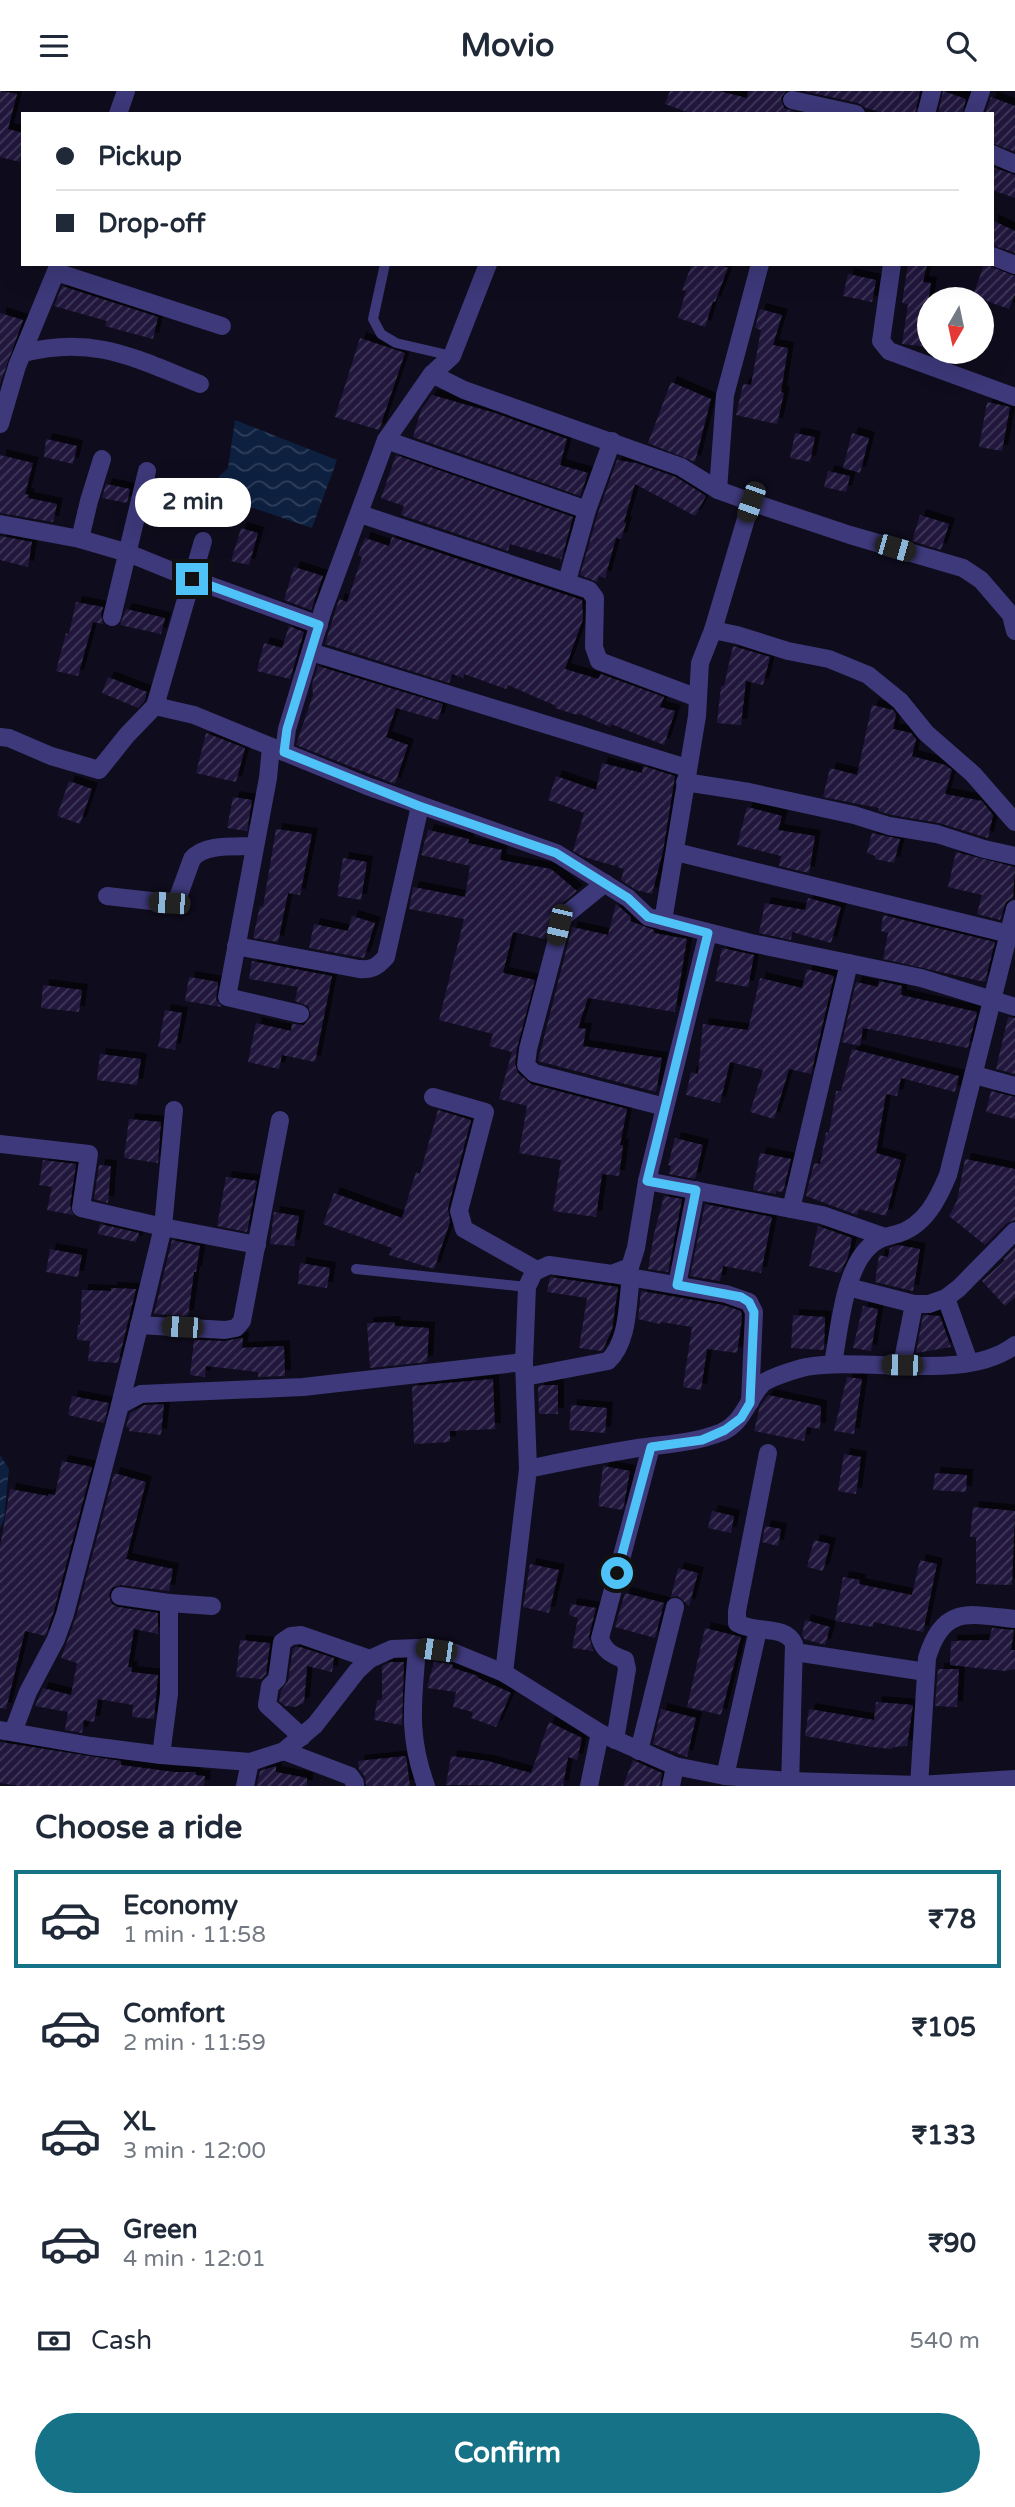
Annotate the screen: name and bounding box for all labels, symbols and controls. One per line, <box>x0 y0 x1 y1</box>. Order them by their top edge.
icon: menu <box>35 27 73 65</box>
text: Movio <box>460 27 555 65</box>
icon: search <box>942 27 980 65</box>
text: Pickup <box>98 141 182 172</box>
text: Drop-off <box>98 208 205 239</box>
north arrow <box>917 287 994 364</box>
map controls <box>917 287 994 364</box>
callout: 2 min <box>134 477 250 526</box>
car <box>735 479 768 525</box>
text: 2 min <box>162 488 224 516</box>
car <box>872 532 919 564</box>
route end <box>176 563 208 595</box>
car <box>148 891 191 915</box>
car <box>545 902 574 948</box>
car <box>161 1315 204 1339</box>
car <box>881 1354 924 1376</box>
route start <box>601 1557 633 1589</box>
car <box>414 1637 459 1663</box>
text: Choose a ride <box>35 1809 242 1847</box>
icon: car <box>39 1888 102 1951</box>
text: Economy <box>123 1890 238 1921</box>
text: ₹78 <box>928 1904 976 1935</box>
text: 1 min · 11:58 <box>123 1921 266 1949</box>
icon: car <box>39 1996 102 2059</box>
text: Comfort <box>123 1998 225 2029</box>
text: ₹105 <box>912 2012 976 2043</box>
text: 2 min · 11:59 <box>123 2029 266 2057</box>
icon: car <box>39 2104 102 2167</box>
text: XL <box>123 2106 155 2137</box>
text: ₹133 <box>912 2120 976 2151</box>
text: 3 min · 12:00 <box>123 2137 266 2165</box>
icon: car <box>39 2212 102 2275</box>
text: Green <box>123 2214 198 2245</box>
text: ₹90 <box>928 2228 976 2259</box>
text: 4 min · 12:01 <box>123 2245 266 2273</box>
icon: cash <box>35 2322 73 2360</box>
text: Cash <box>91 2325 152 2356</box>
text: 540 m <box>910 2327 980 2355</box>
button: Confirm <box>35 2413 980 2493</box>

